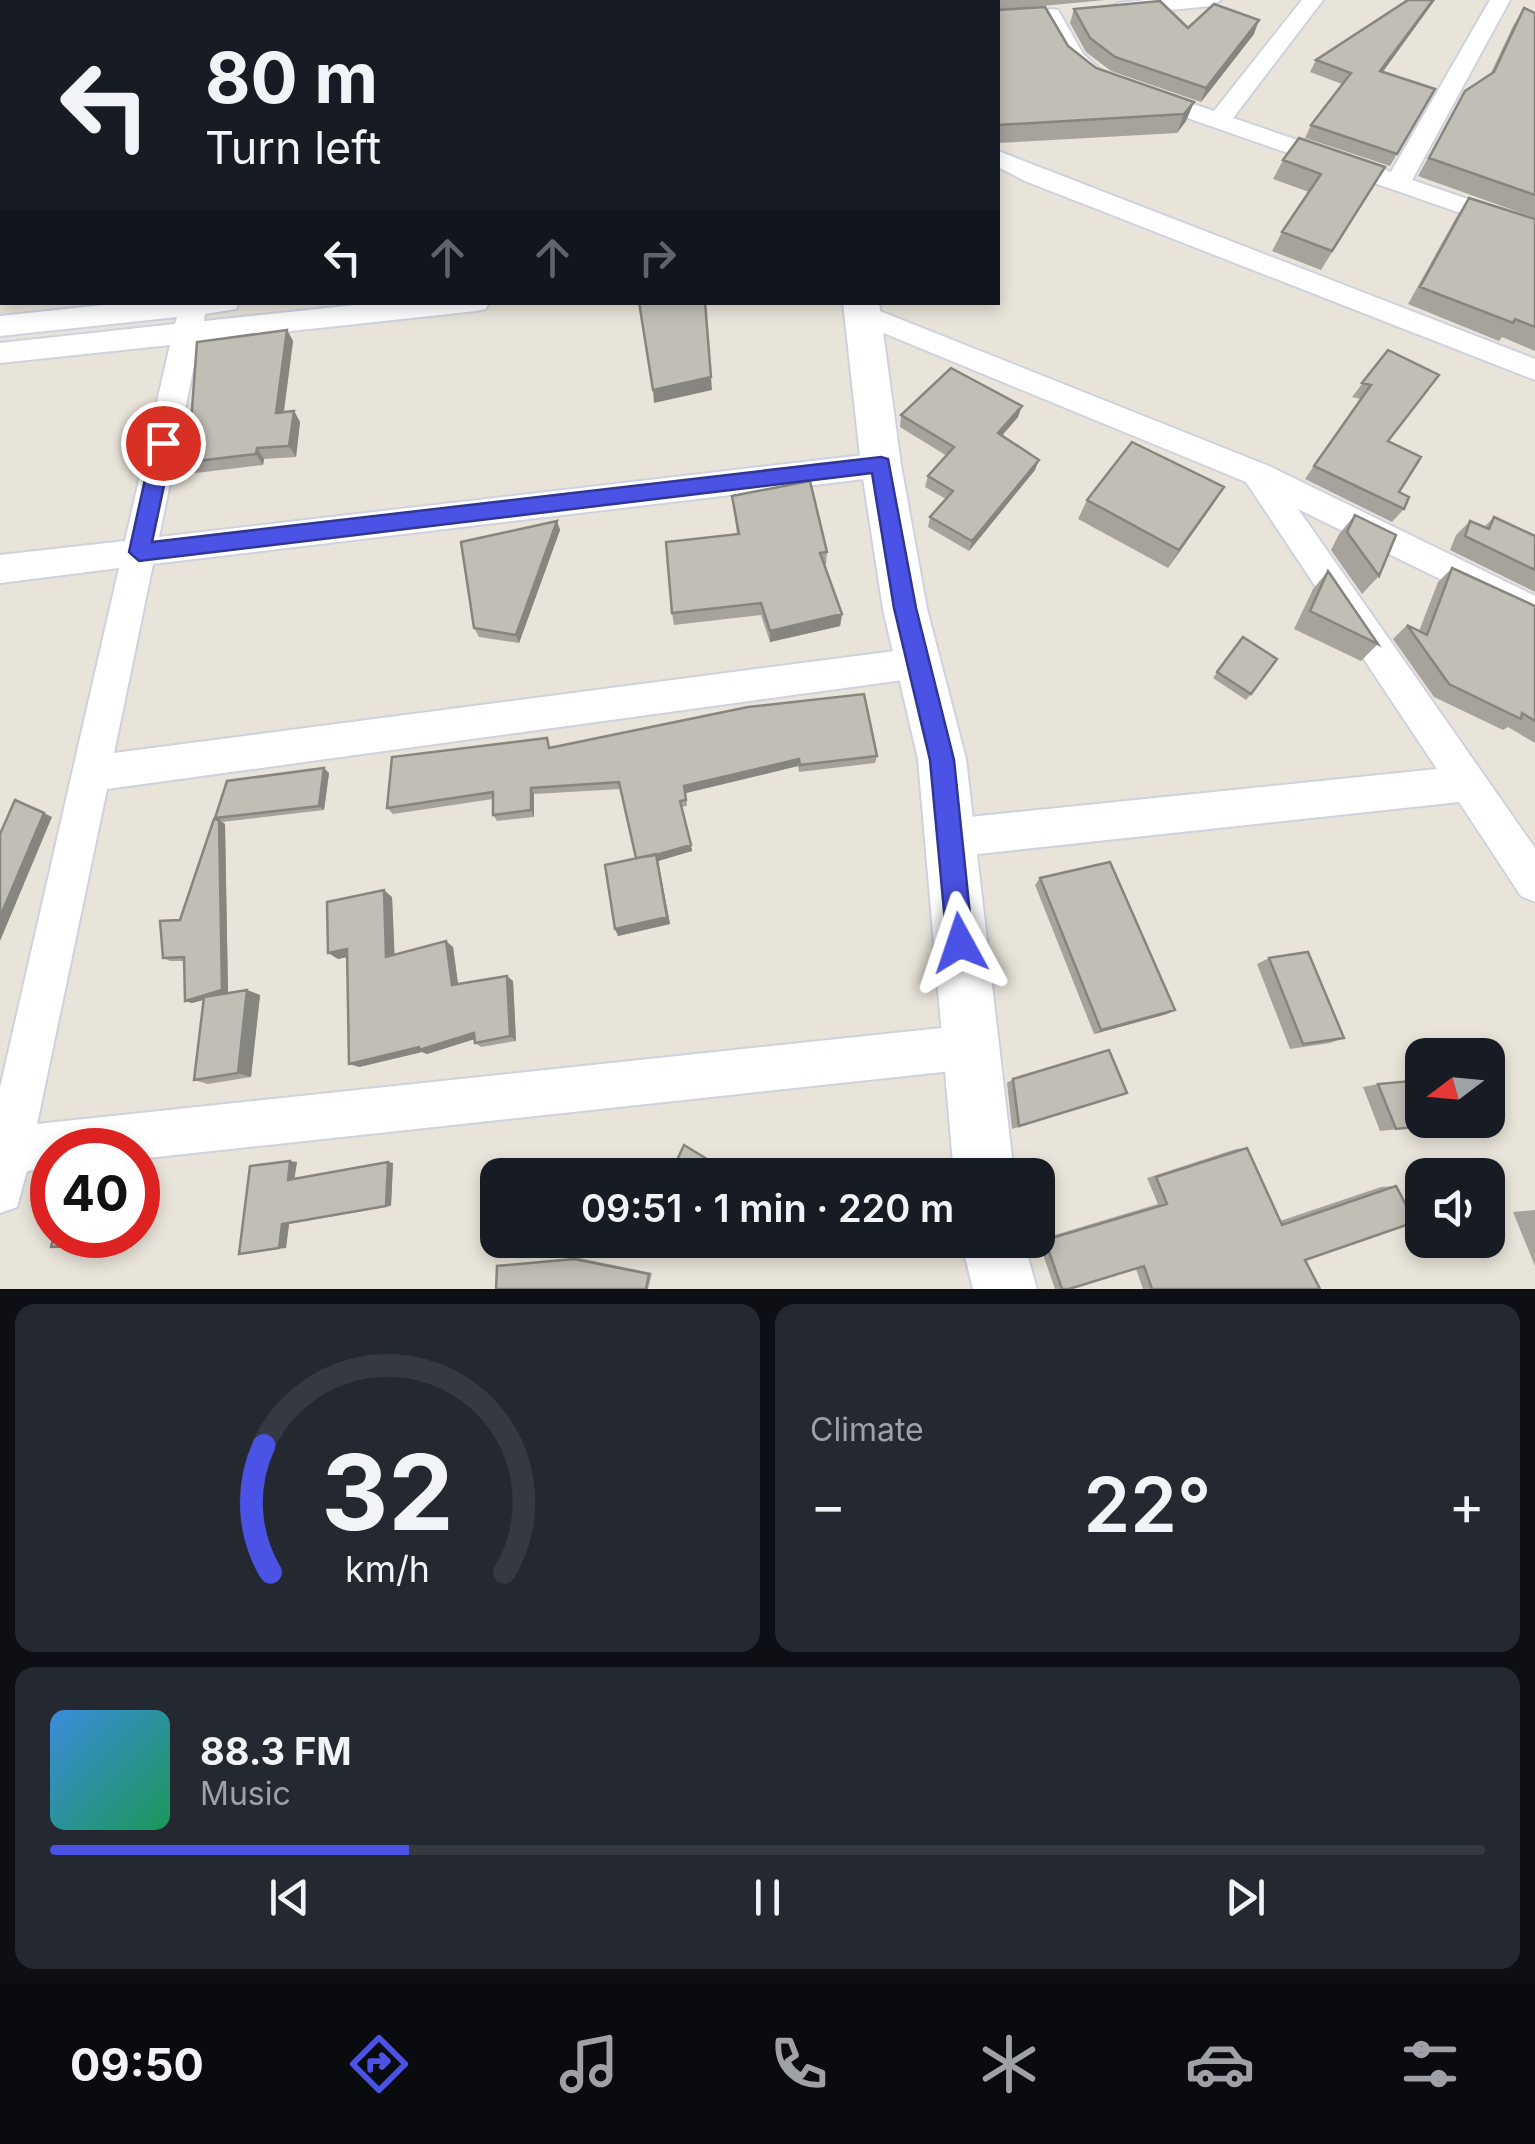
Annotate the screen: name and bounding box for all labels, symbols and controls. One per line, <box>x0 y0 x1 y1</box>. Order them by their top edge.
text: 80 m <box>205 35 378 120</box>
icon: left <box>40 40 170 170</box>
text: Turn left <box>205 120 381 175</box>
icon: left <box>315 230 370 285</box>
icon: ahead <box>420 230 475 285</box>
icon: ahead <box>525 230 580 285</box>
icon: right <box>630 230 685 285</box>
pin <box>121 401 206 486</box>
icon: arrive <box>136 416 191 471</box>
position arrow <box>908 891 1012 995</box>
north arrow <box>1405 1038 1505 1138</box>
map controls <box>1405 1038 1505 1258</box>
speed limit sign: 40 <box>30 1128 160 1258</box>
button: sound <box>1405 1158 1505 1258</box>
text: 09:51 · 1 min · 220 m <box>581 1185 954 1231</box>
text: Climate <box>810 1410 924 1449</box>
text: 32 <box>321 1429 454 1555</box>
text: 22° <box>1084 1459 1211 1550</box>
text: − <box>810 1472 846 1538</box>
text: + <box>1449 1472 1485 1538</box>
text: km/h <box>345 1547 430 1591</box>
text: 88.3 FM <box>200 1728 352 1774</box>
text: Music <box>200 1774 291 1813</box>
icon: previous <box>262 1870 317 1925</box>
icon: pause <box>740 1870 795 1925</box>
icon: next <box>1218 1870 1273 1925</box>
icon: directions <box>344 2029 414 2099</box>
icon: music <box>554 2029 624 2099</box>
icon: phone <box>764 2029 834 2099</box>
icon: climate <box>974 2029 1044 2099</box>
icon: car <box>1185 2029 1255 2099</box>
icon: filters <box>1395 2029 1465 2099</box>
text: 09:50 <box>70 2037 204 2092</box>

